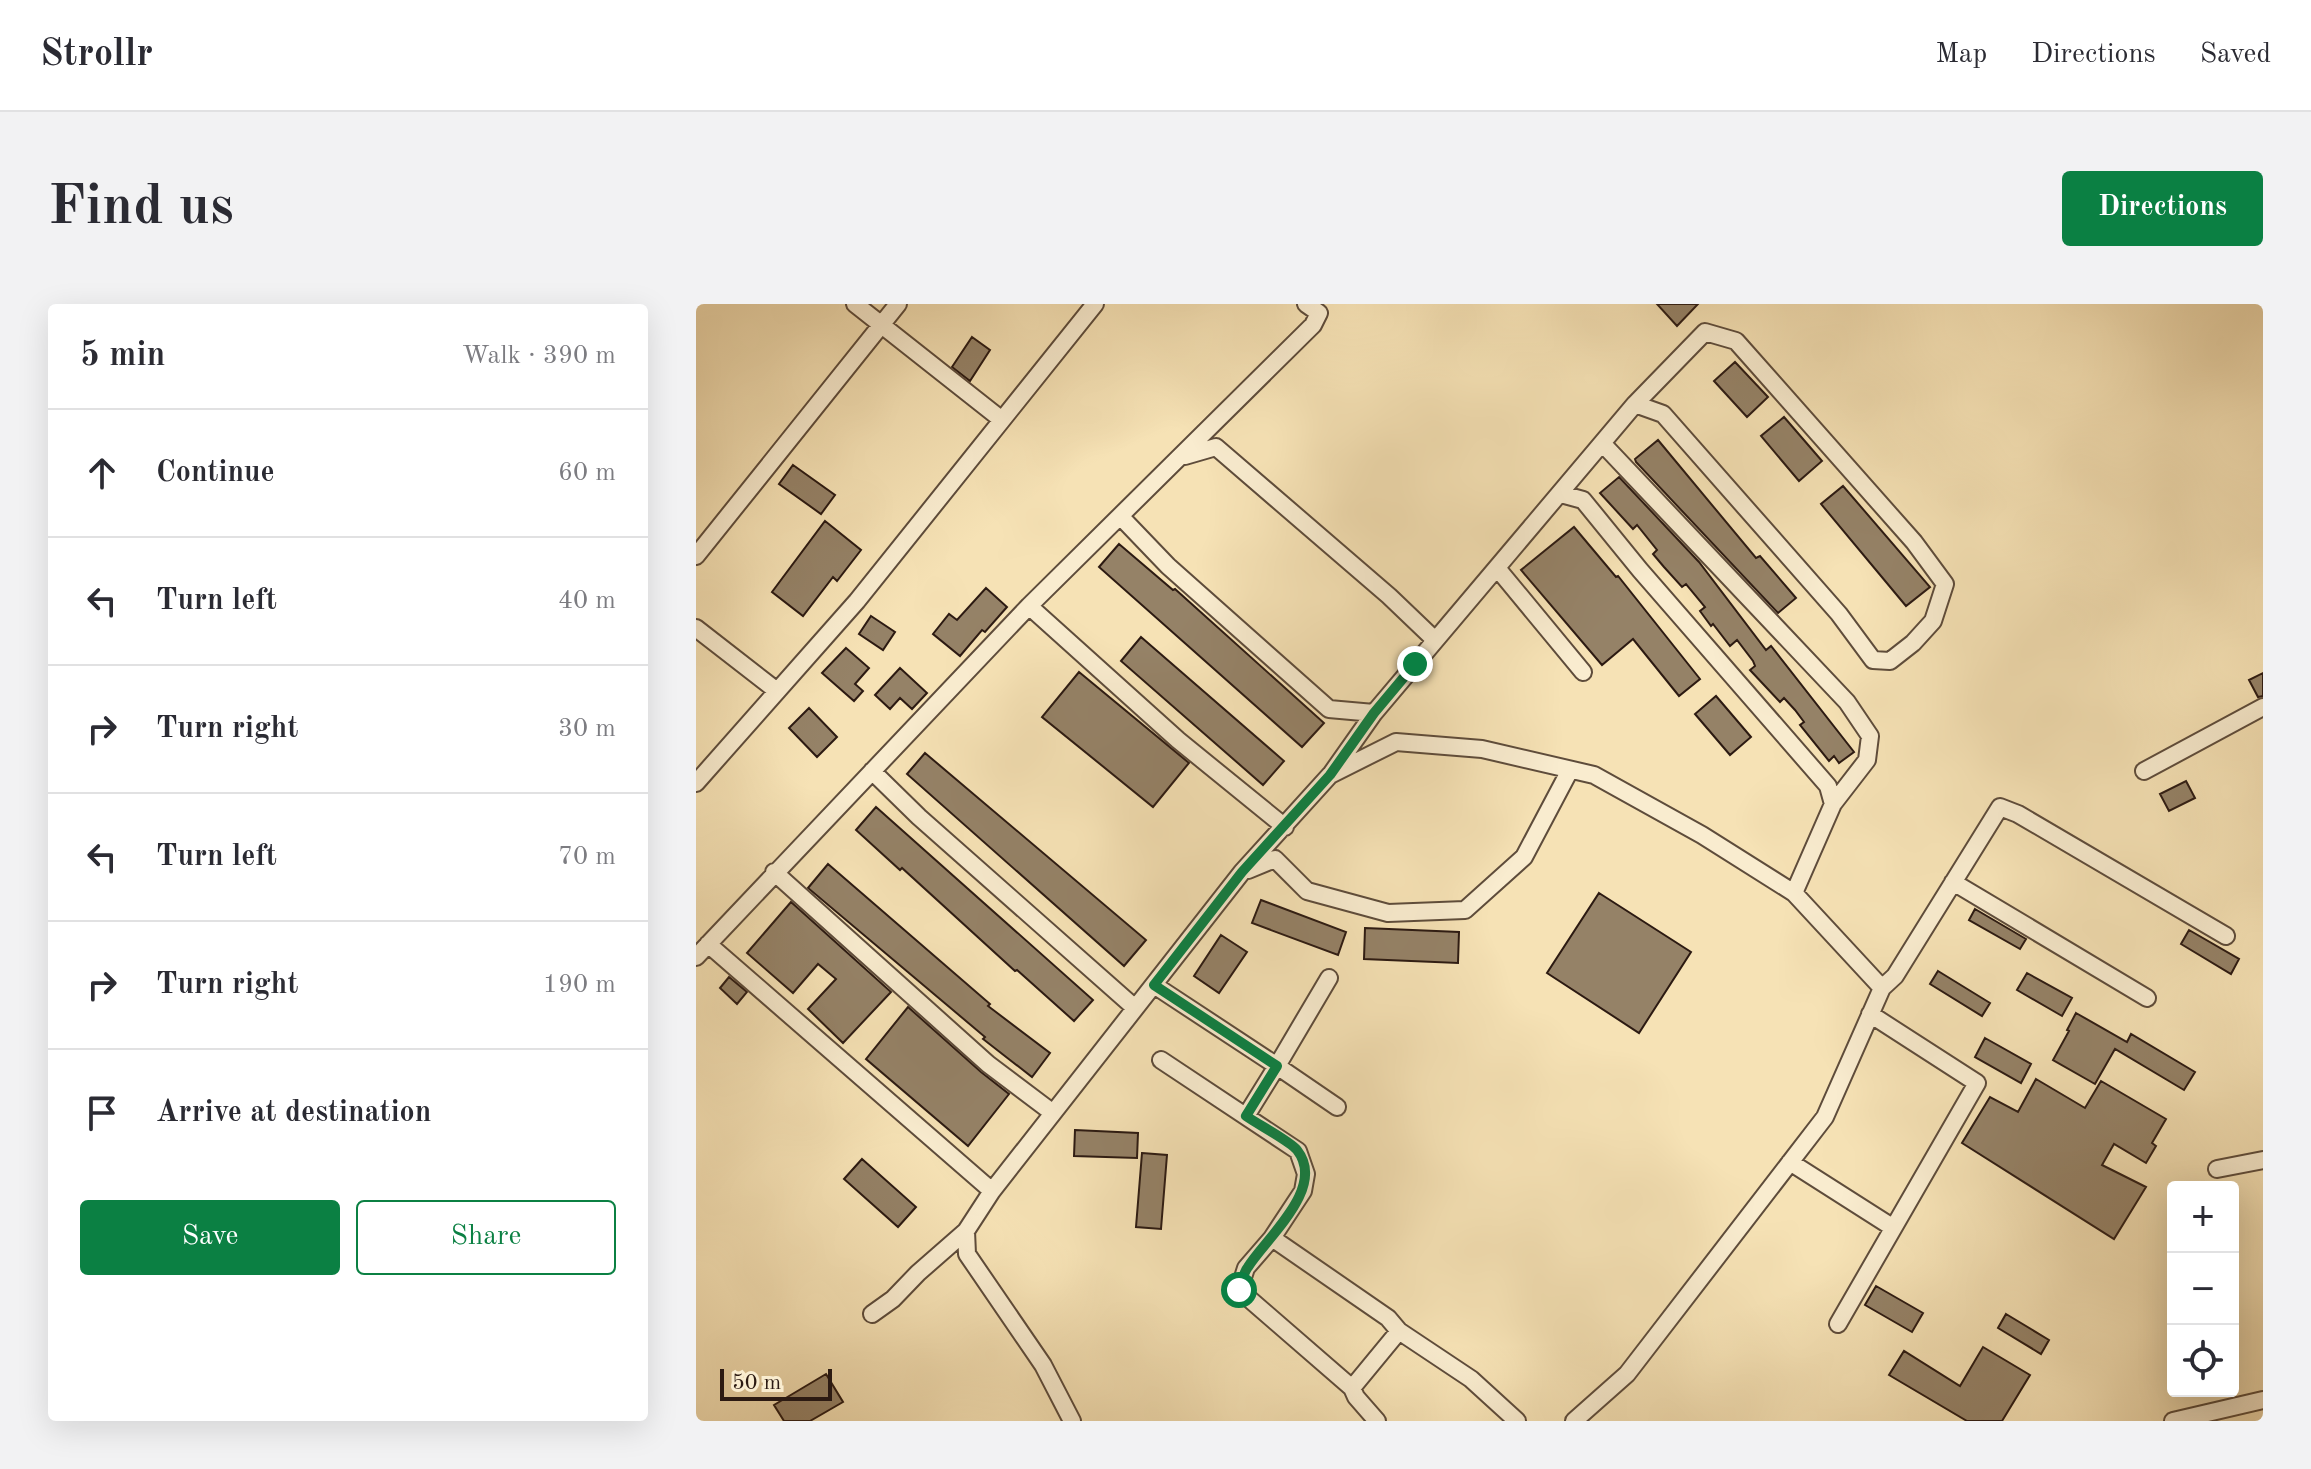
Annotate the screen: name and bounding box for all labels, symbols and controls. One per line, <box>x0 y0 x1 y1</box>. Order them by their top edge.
text: Strollr <box>40 36 153 74</box>
text: Map <box>1935 41 1987 69</box>
text: Directions <box>2031 41 2156 69</box>
text: Saved <box>2200 41 2271 69</box>
button: Directions <box>2062 171 2263 246</box>
text: Find us <box>48 180 234 236</box>
text: 5 min <box>80 339 165 373</box>
text: Walk · 390 m <box>462 343 616 369</box>
icon: ahead <box>80 451 124 495</box>
text: Continue <box>156 458 275 488</box>
text: 60 m <box>558 460 616 486</box>
icon: left <box>80 579 124 623</box>
text: Turn left <box>156 586 277 616</box>
text: 40 m <box>558 588 616 614</box>
route end <box>1397 646 1433 682</box>
icon: right <box>80 707 124 751</box>
text: Turn right <box>156 714 298 744</box>
text: 30 m <box>558 716 616 742</box>
icon: left <box>80 835 124 879</box>
text: Turn left <box>156 842 277 872</box>
text: 70 m <box>558 844 616 870</box>
icon: right <box>80 963 124 1007</box>
text: Turn right <box>156 970 298 1000</box>
text: 190 m <box>543 972 616 998</box>
icon: arrive <box>80 1091 124 1135</box>
text: Arrive at destination <box>156 1098 431 1128</box>
map controls <box>2167 1181 2239 1397</box>
button: + <box>2167 1181 2239 1253</box>
button: Save <box>80 1200 340 1275</box>
button: Share <box>356 1200 616 1275</box>
button: − <box>2167 1253 2239 1325</box>
route start <box>1221 1272 1257 1308</box>
button: locate <box>2167 1325 2239 1397</box>
scale bar <box>720 1365 832 1401</box>
text: 50 m <box>732 1372 781 1394</box>

